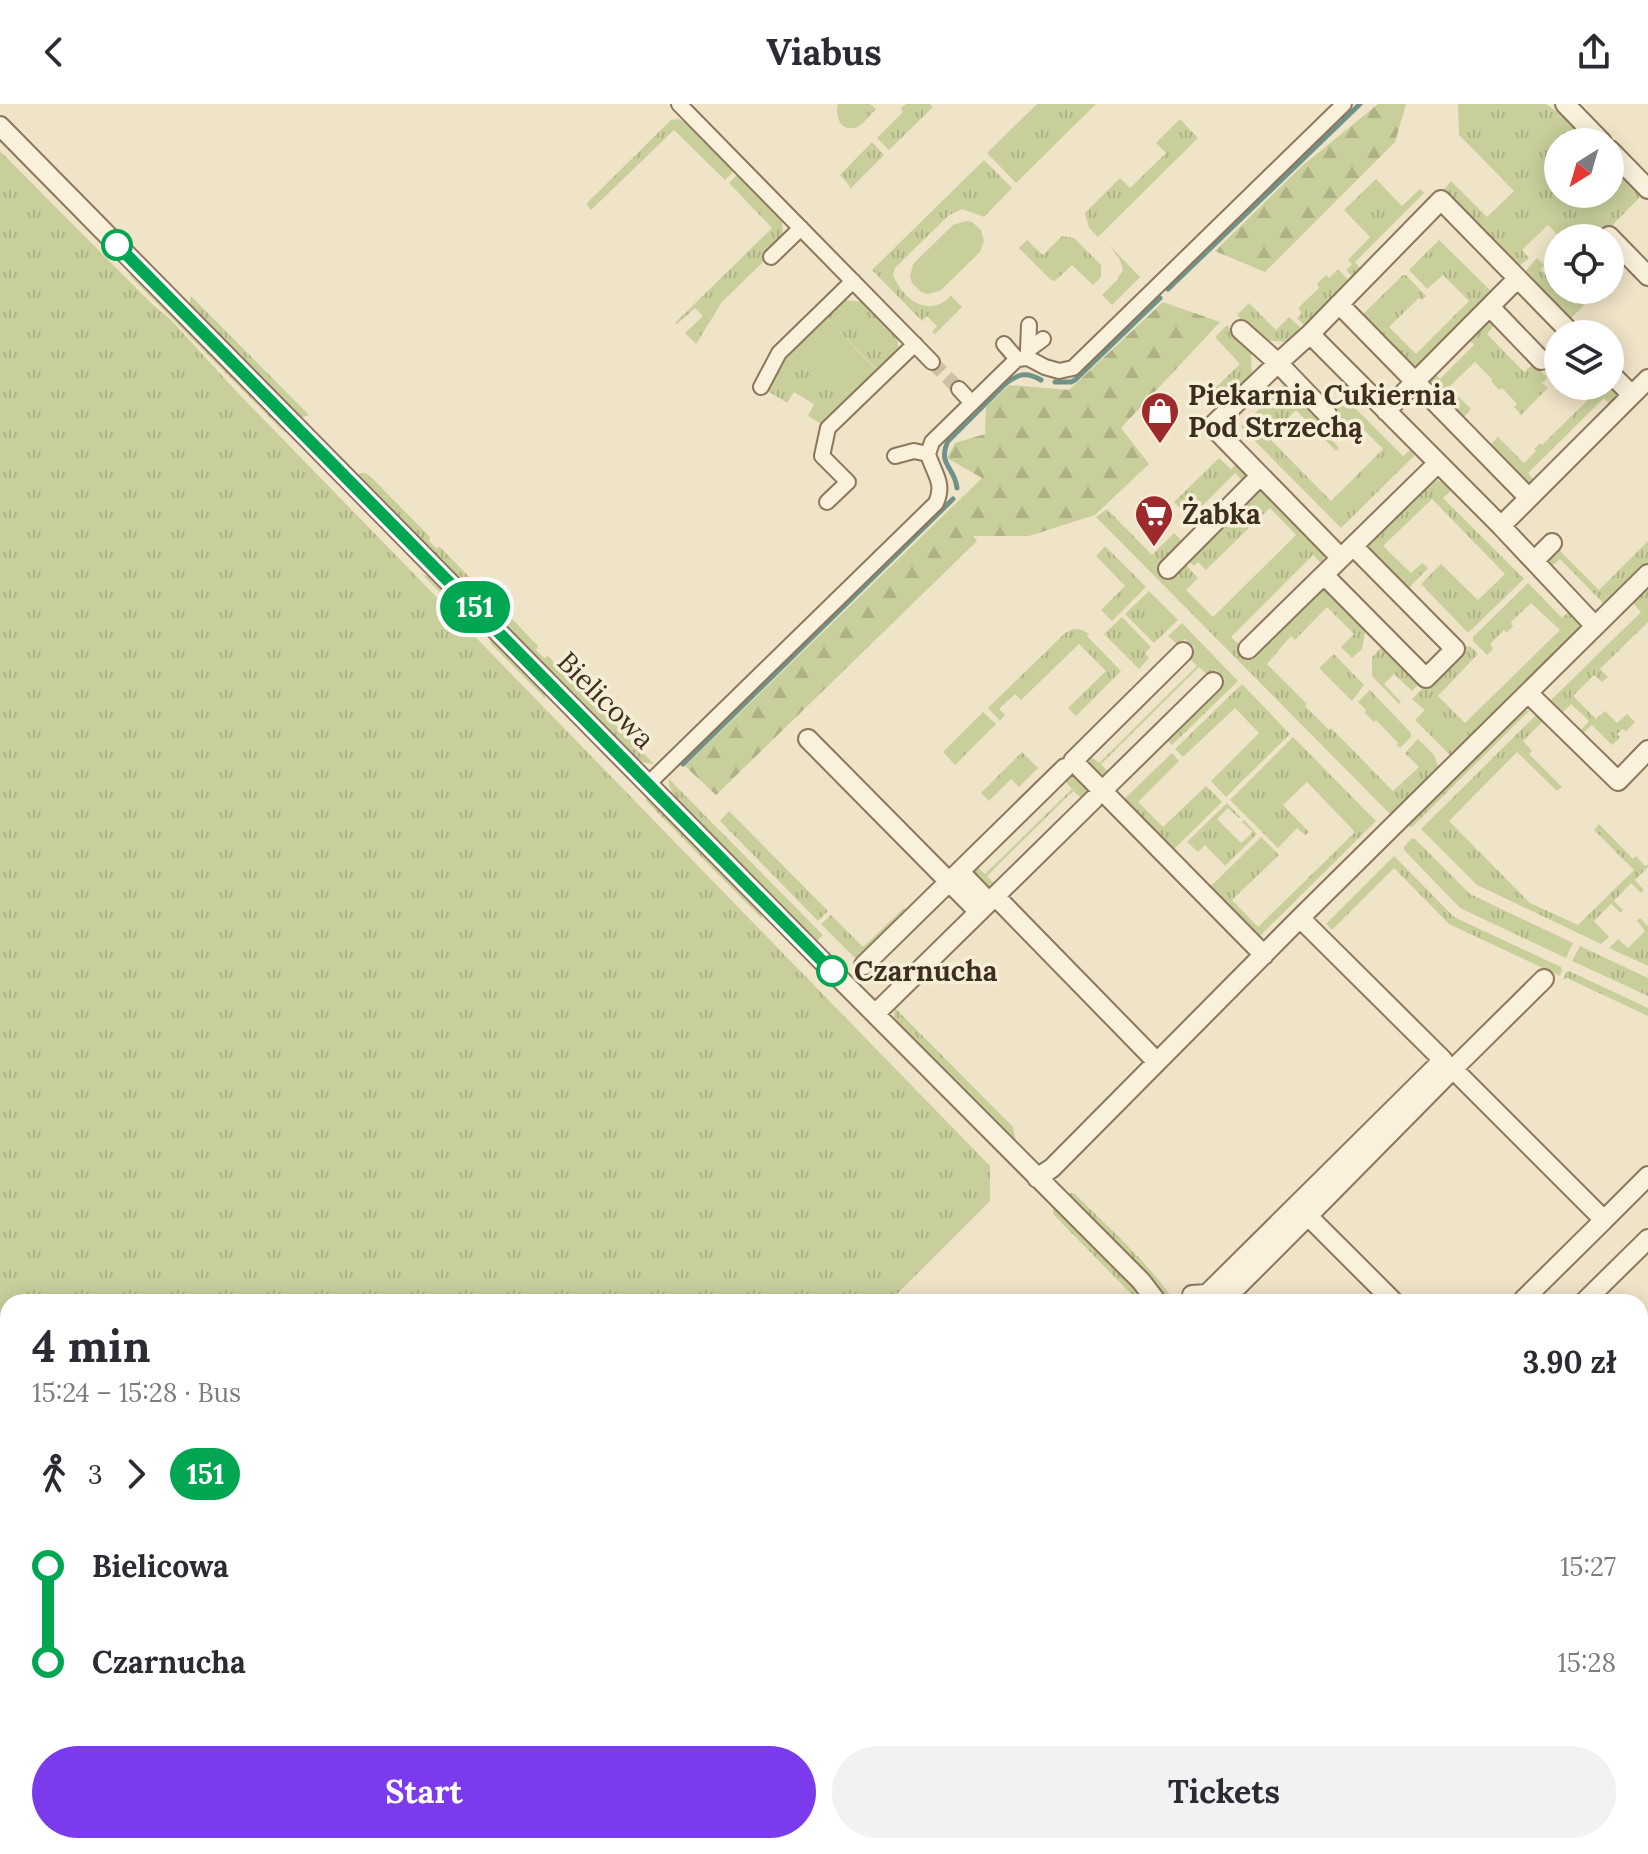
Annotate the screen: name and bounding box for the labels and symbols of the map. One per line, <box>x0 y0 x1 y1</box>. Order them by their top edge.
north arrow <box>1544 128 1624 208</box>
unlabelled marker <box>102 230 132 260</box>
place label: Piekarnia Cukiernia Pod Strzechą <box>1188 377 1457 445</box>
shop icon: Piekarnia Cukiernia Pod Strzechą <box>1139 390 1181 445</box>
supermarket icon: Żabka <box>1133 493 1175 548</box>
place label: Żabka <box>1182 496 1261 532</box>
line badge: 151 <box>429 581 521 633</box>
street label: Bielicowa <box>550 644 662 756</box>
place label: Czarnucha <box>854 953 998 989</box>
marker: Czarnucha <box>817 956 847 986</box>

